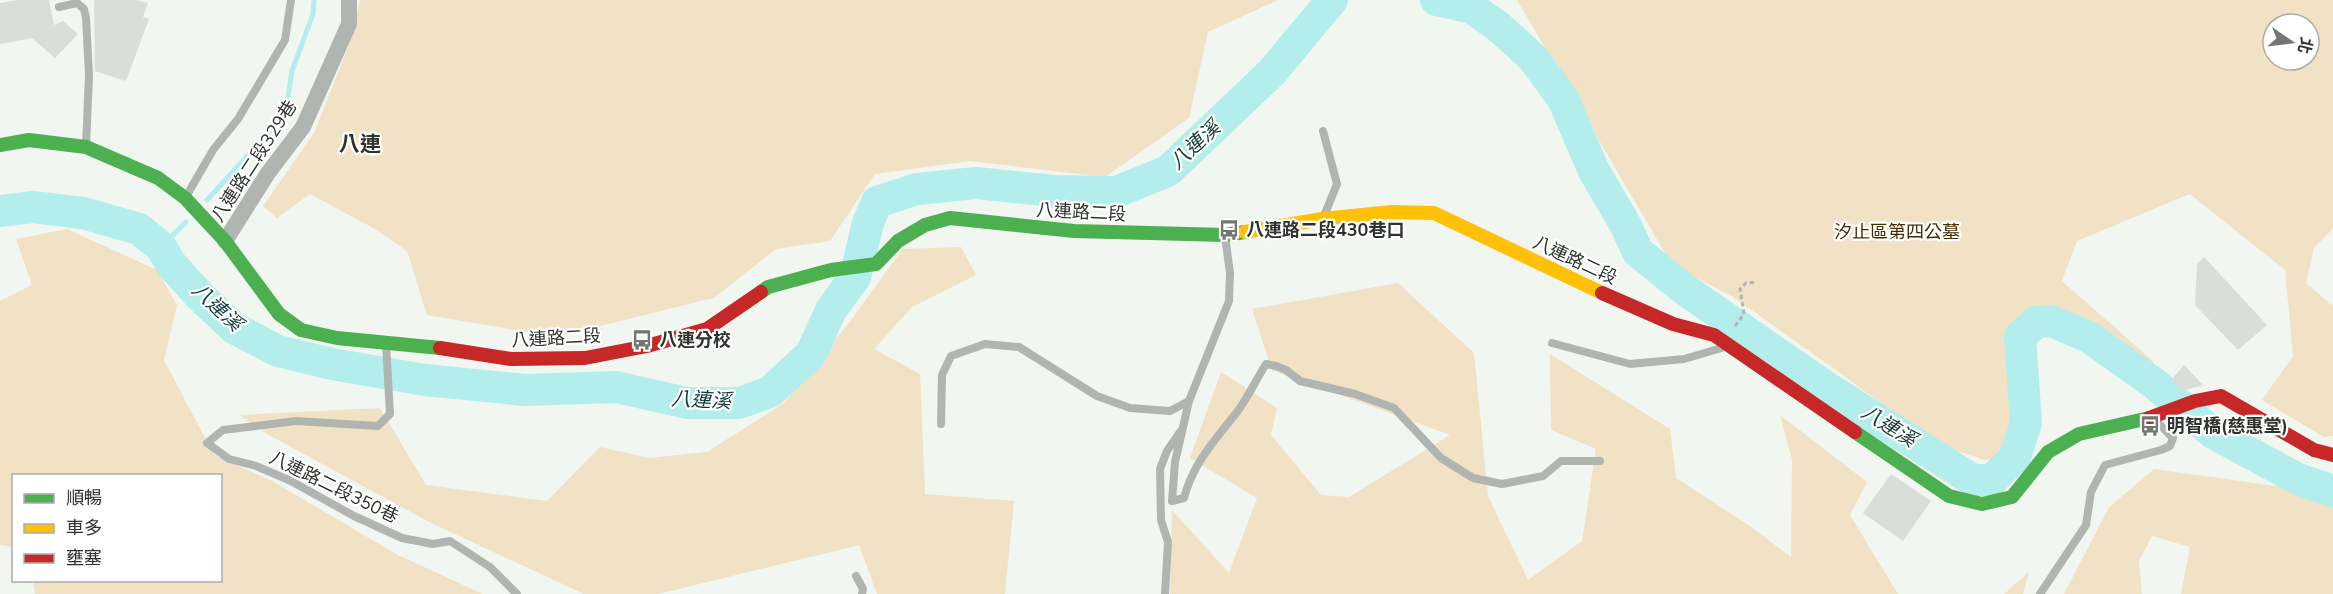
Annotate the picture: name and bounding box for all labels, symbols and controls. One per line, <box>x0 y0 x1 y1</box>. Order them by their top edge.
north arrow <box>2261 12 2321 72</box>
text: 北 <box>2292 35 2317 56</box>
street label: 八連路二段329巷 <box>206 96 302 226</box>
water label: 八連溪 <box>1164 113 1228 175</box>
district label: 八連 <box>339 130 381 158</box>
street label: 八連路二段 <box>1035 198 1127 226</box>
bus stop icon: 八連路二段430巷口 <box>1217 218 1241 242</box>
place label: 八連路二段430巷口 <box>1246 218 1404 242</box>
park label: 汐止區第四公墓 <box>1834 220 1960 244</box>
street label: 八連路二段 <box>1529 230 1621 290</box>
water label: 八連溪 <box>186 277 250 339</box>
street label: 八連路二段 <box>510 324 602 352</box>
bus stop icon: 八連分校 <box>630 328 654 352</box>
place label: 八連分校 <box>659 328 731 352</box>
water label: 八連溪 <box>670 385 735 415</box>
water label: 八連溪 <box>1856 399 1924 455</box>
bus stop icon: 明智橋(慈惠堂) <box>2138 414 2162 438</box>
place label: 明智橋(慈惠堂) <box>2167 414 2288 438</box>
street label: 八連路二段350巷 <box>266 445 402 529</box>
legend <box>12 474 222 582</box>
text: 順暢 <box>66 486 102 510</box>
text: 車多 <box>66 516 102 540</box>
text: 壅塞 <box>66 546 102 570</box>

